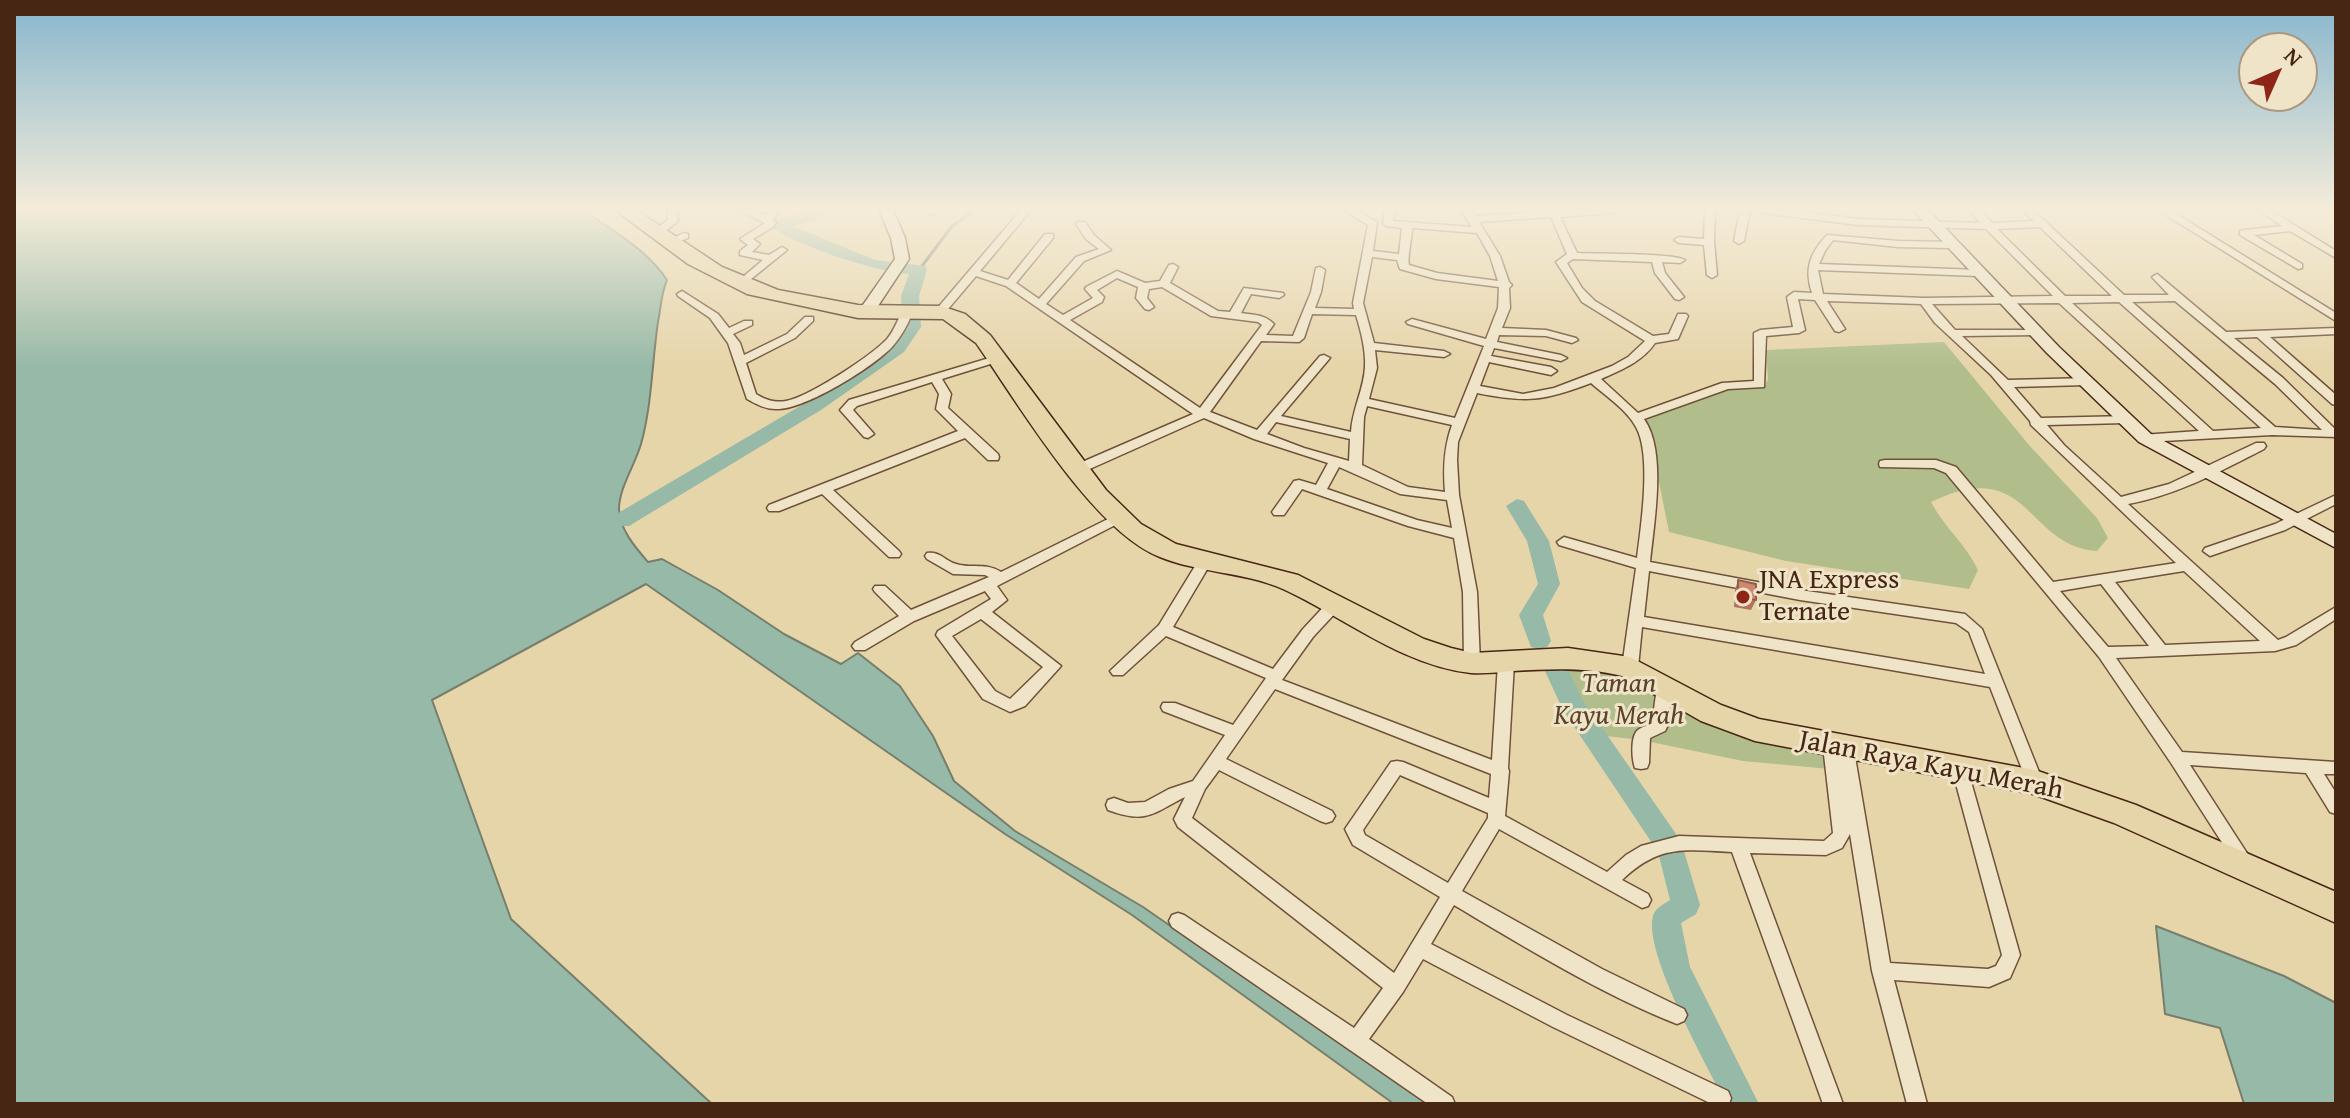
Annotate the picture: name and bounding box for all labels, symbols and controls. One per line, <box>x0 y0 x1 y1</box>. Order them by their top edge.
north arrow <box>2238 32 2318 112</box>
text: N <box>2277 40 2310 73</box>
place label: JNA Express Ternate <box>1759 564 1899 630</box>
marker: JNA Express Ternate <box>1734 588 1752 606</box>
park label: Taman Kayu Merah <box>1554 668 1684 734</box>
street label: Jalan Raya Kayu Merah <box>1796 724 2066 808</box>

